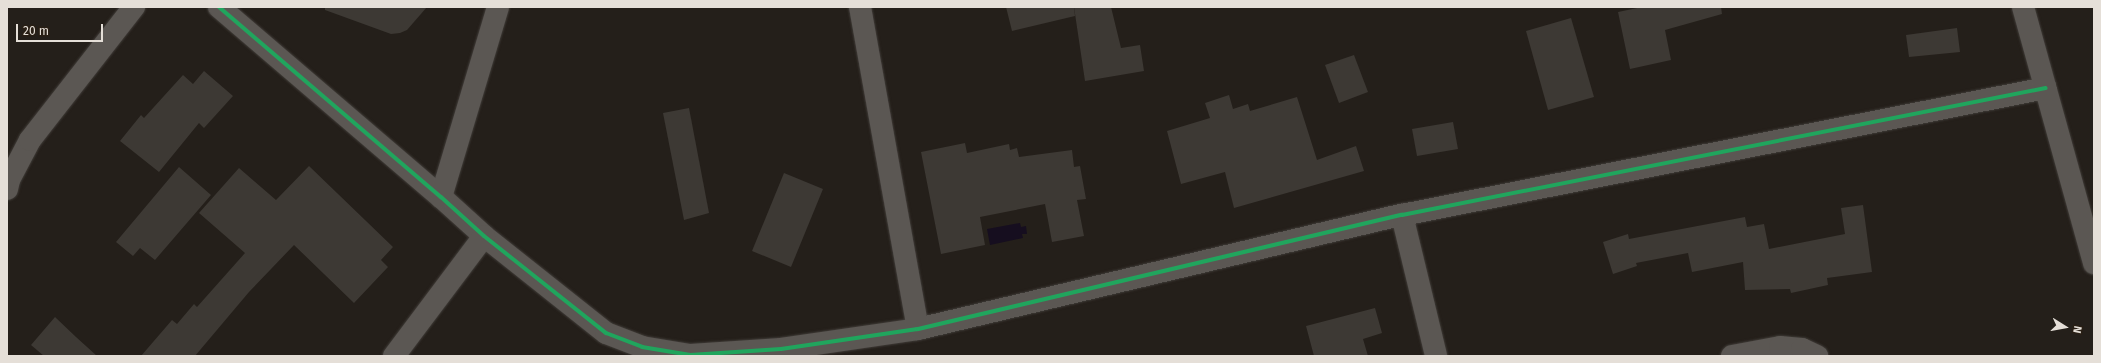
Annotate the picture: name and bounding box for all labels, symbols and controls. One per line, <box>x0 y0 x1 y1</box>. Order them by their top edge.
scale bar <box>18 16 105 42</box>
text: 20 m <box>23 24 49 38</box>
north arrow <box>2045 307 2085 347</box>
text: N <box>2070 325 2084 334</box>

